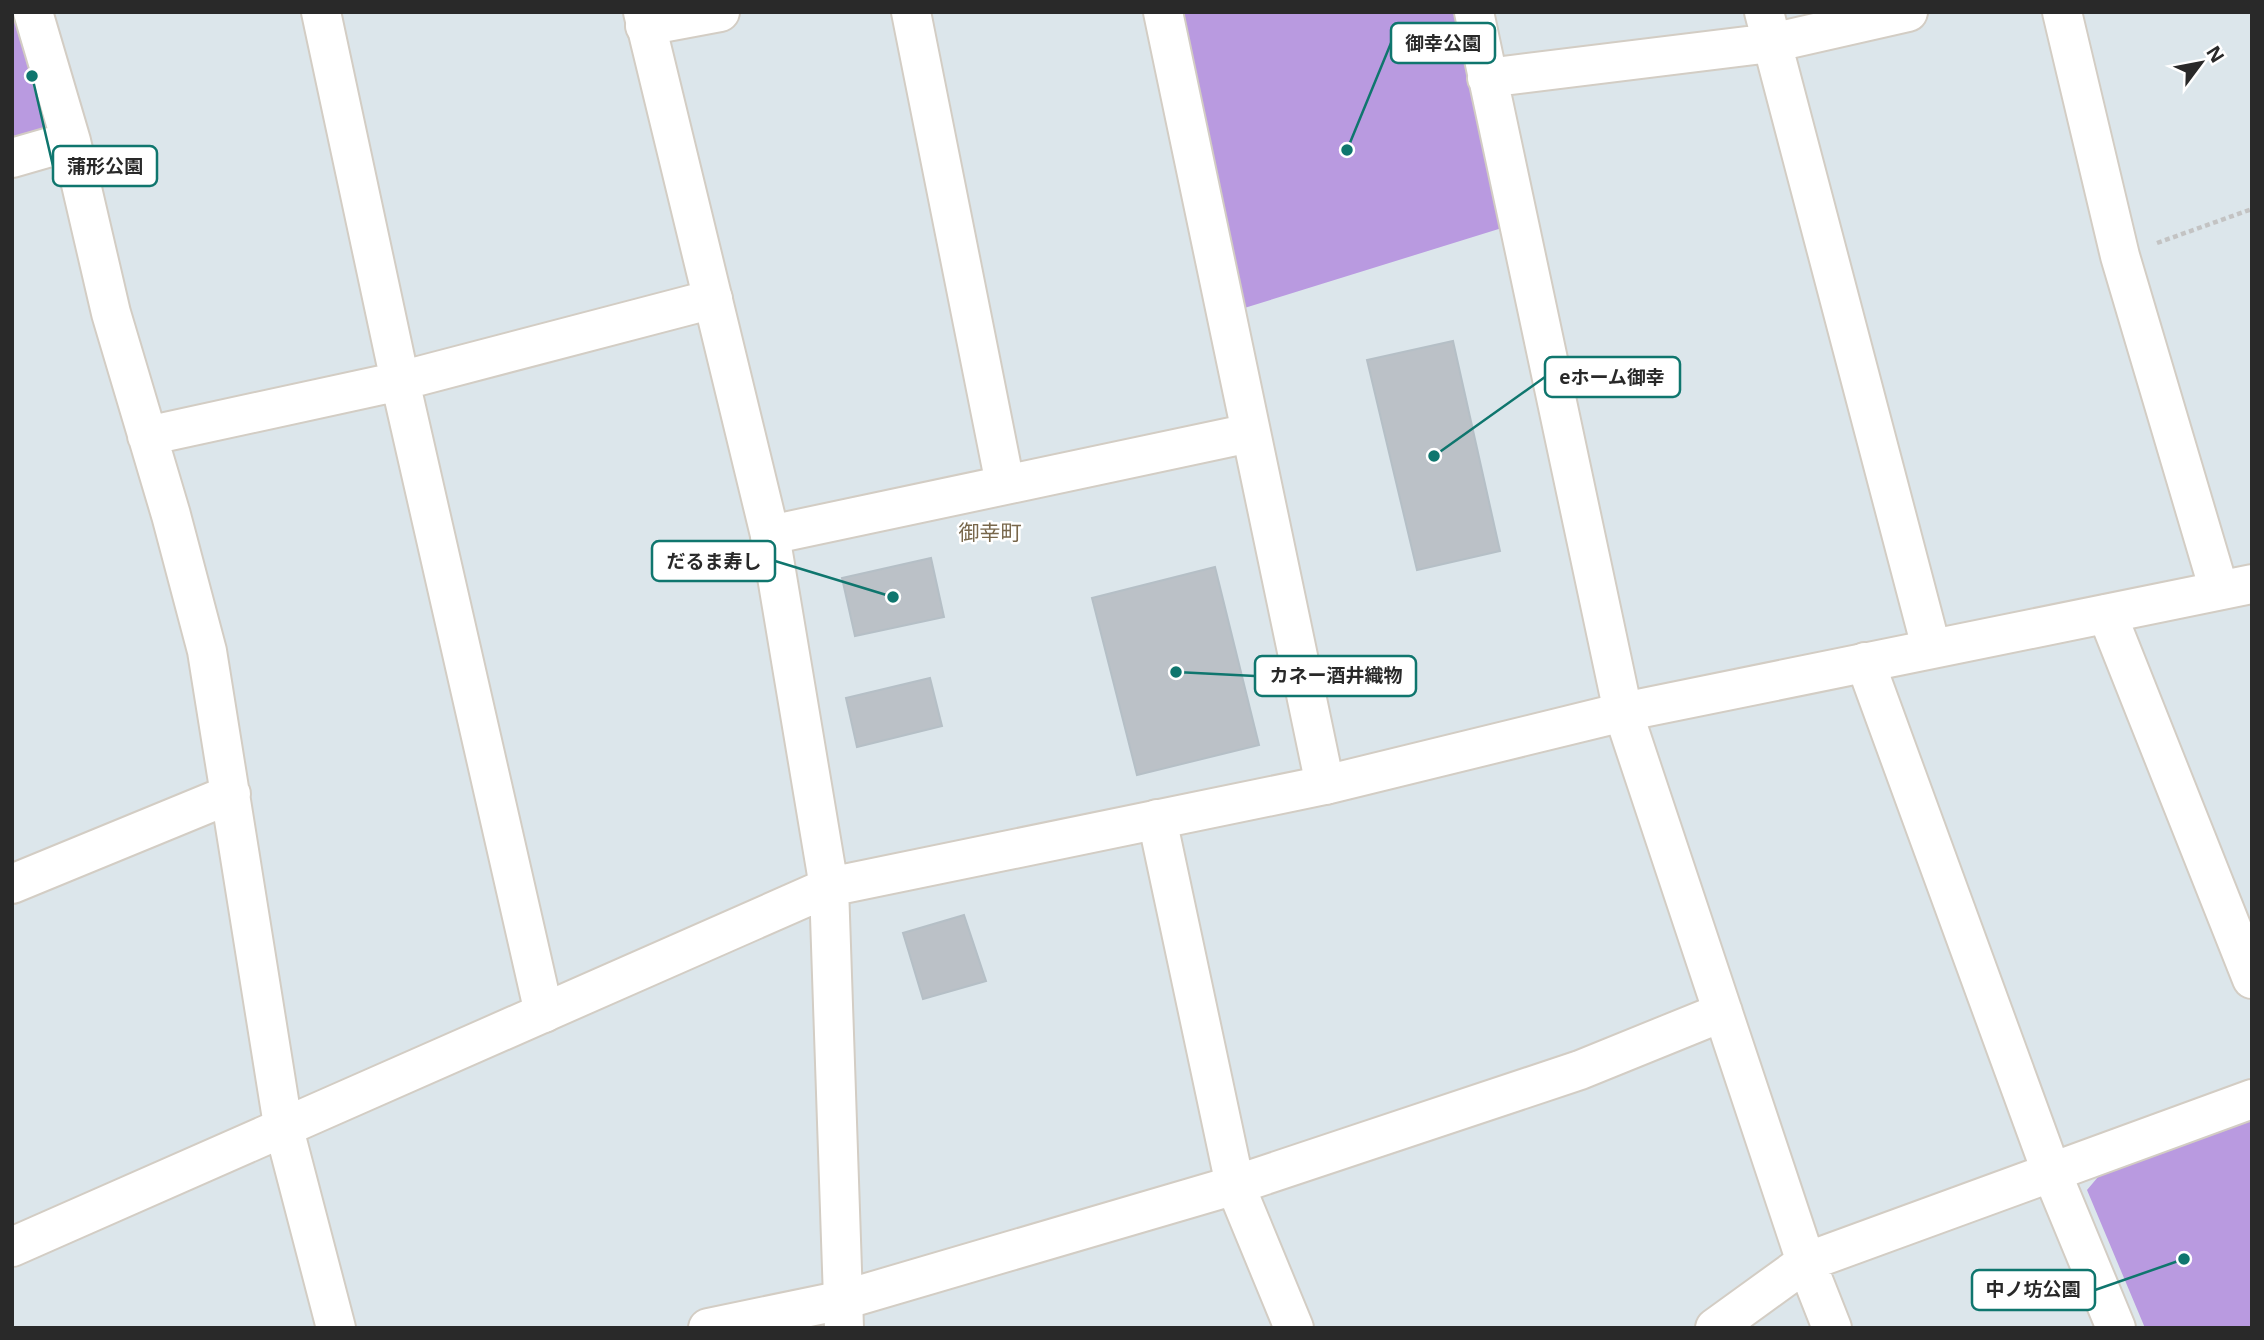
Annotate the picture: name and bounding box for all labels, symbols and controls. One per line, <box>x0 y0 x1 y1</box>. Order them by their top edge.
callout: 御幸公園 <box>1391 23 1495 63</box>
north arrow <box>2166 28 2236 98</box>
text: 御幸公園 <box>1405 30 1481 56</box>
text: N <box>2200 41 2231 67</box>
callout: 蒲形公園 <box>53 146 157 186</box>
text: 蒲形公園 <box>67 153 143 179</box>
callout: eホーム御幸 <box>1545 357 1680 397</box>
text: eホーム御幸 <box>1559 364 1665 390</box>
district label: 御幸町 <box>959 518 1022 546</box>
callout: だるま寿し <box>652 541 775 581</box>
text: だるま寿し <box>666 548 762 574</box>
callout: カネー酒井織物 <box>1255 656 1416 696</box>
text: カネー酒井織物 <box>1269 662 1403 688</box>
callout: 中ノ坊公園 <box>1972 1270 2095 1310</box>
text: 中ノ坊公園 <box>1985 1276 2081 1302</box>

